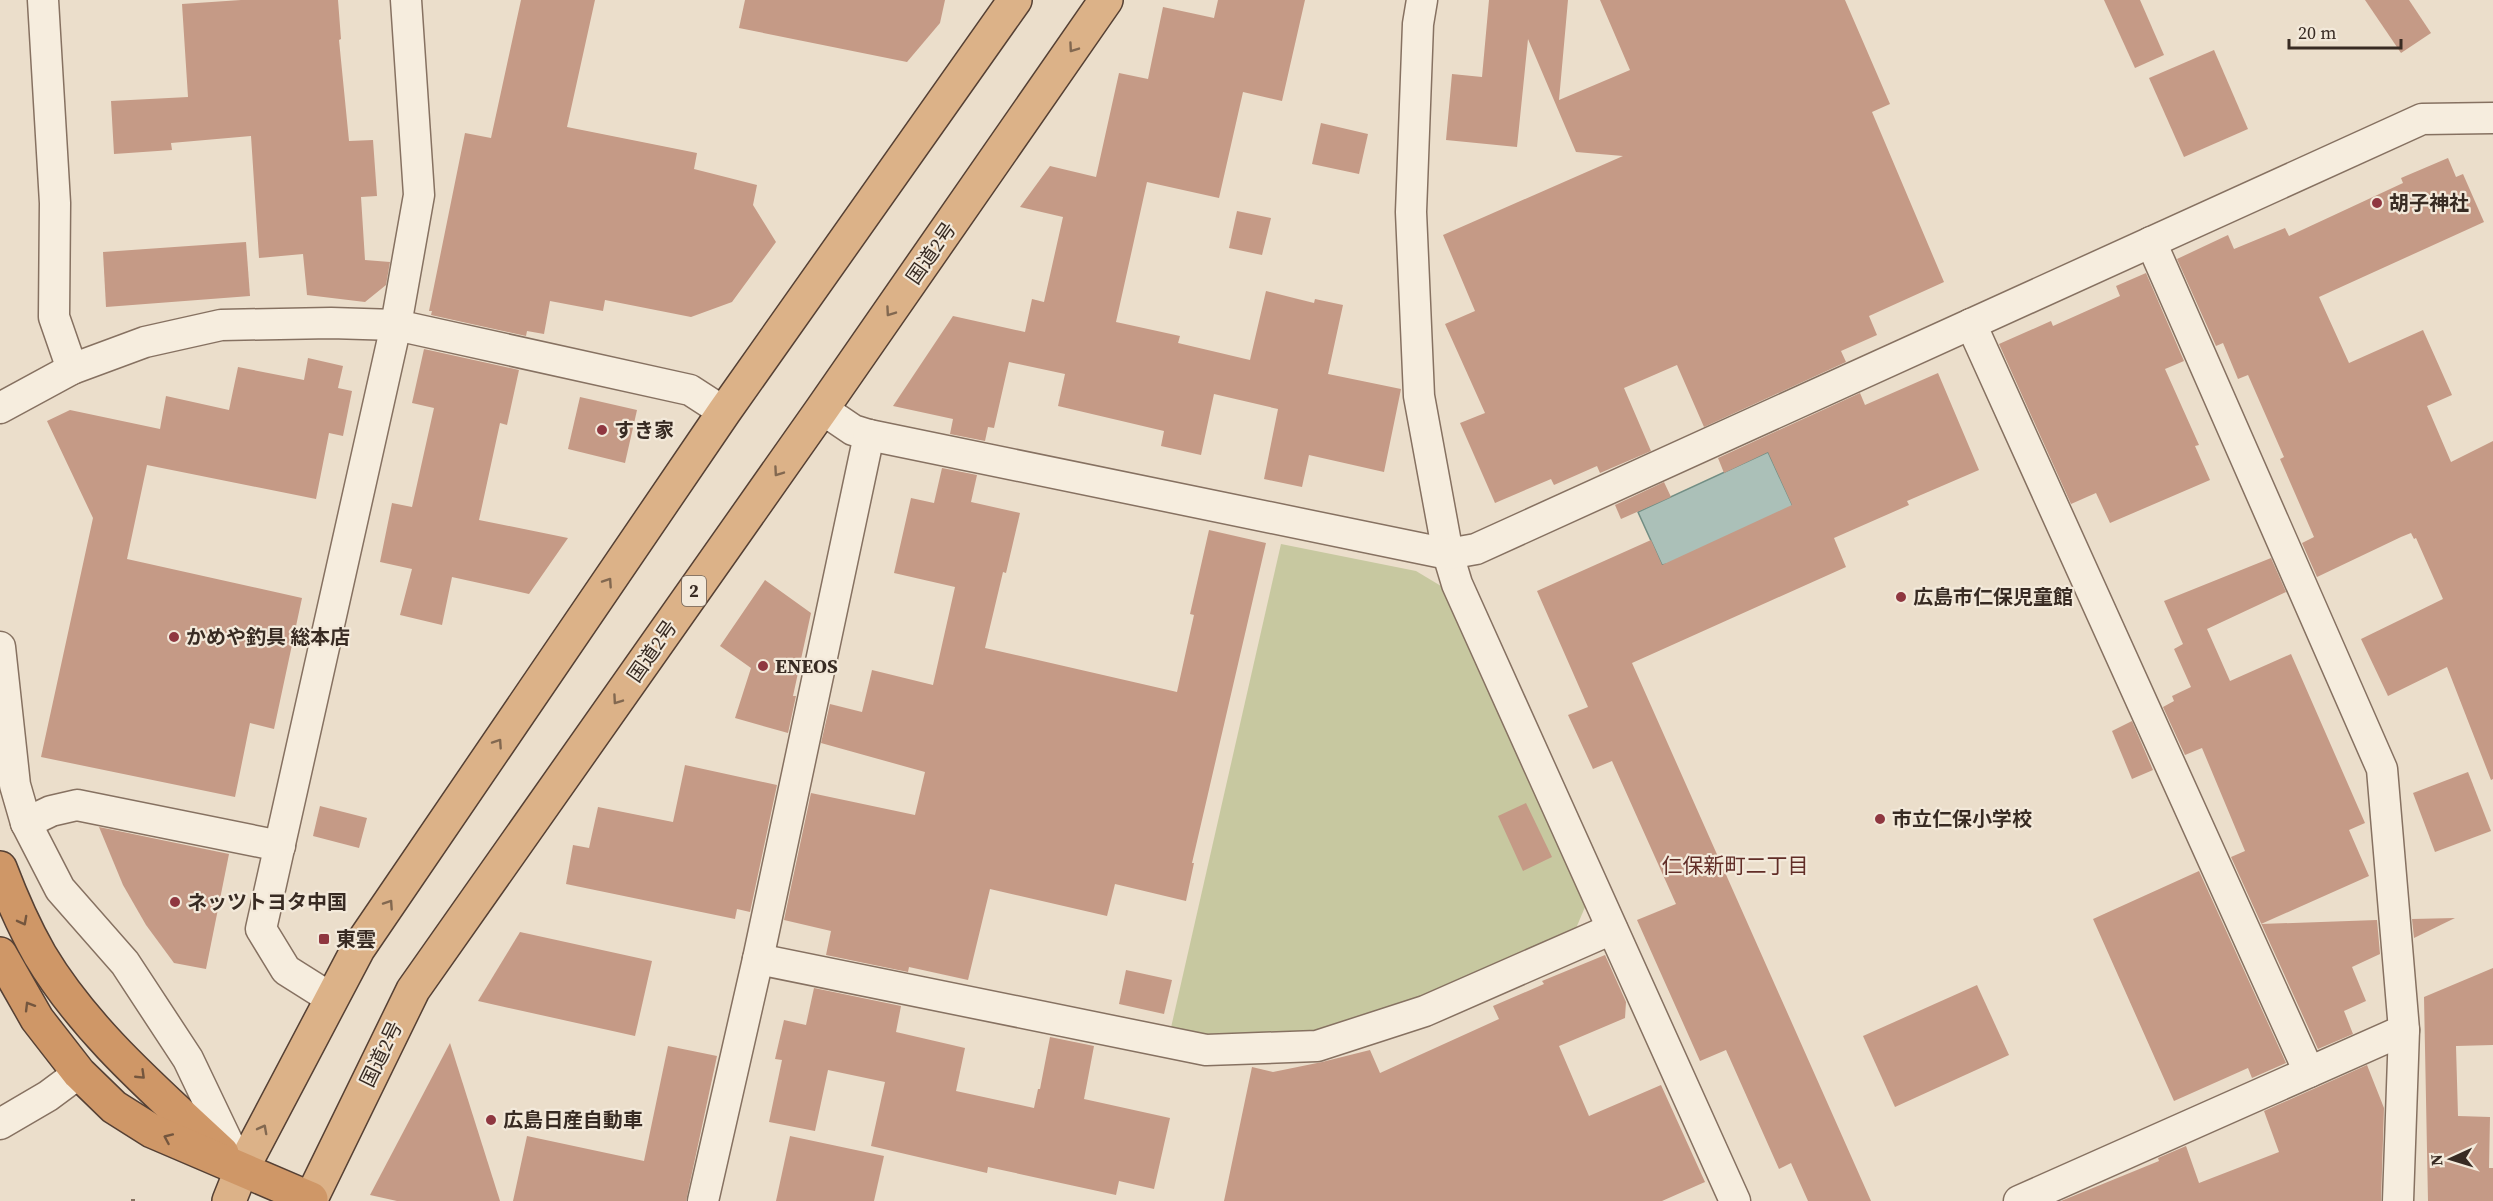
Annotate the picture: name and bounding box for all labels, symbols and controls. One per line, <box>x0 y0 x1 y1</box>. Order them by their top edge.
scale bar <box>2289 12 2402 50</box>
text: 20 m <box>2298 20 2336 45</box>
one-way arrow <box>1069 41 1080 52</box>
place label: 胡子神社 <box>2389 189 2469 217</box>
marker: 胡子神社 <box>2370 196 2384 210</box>
street label: 国道2号 <box>899 216 963 290</box>
one-way arrow <box>886 305 897 316</box>
place label: すき家 <box>614 416 674 444</box>
marker: すき家 <box>595 423 609 437</box>
one-way arrow <box>774 465 785 476</box>
road number: 2 <box>682 576 706 606</box>
one-way arrow <box>601 578 612 589</box>
place label: 広島市仁保児童館 <box>1913 583 2073 611</box>
marker: 広島市仁保児童館 <box>1894 590 1908 604</box>
street label: 国道2号 <box>620 614 684 688</box>
place label: かめや釣具 総本店 <box>186 623 350 651</box>
marker: かめや釣具 総本店 <box>167 630 181 644</box>
place label: ENEOS <box>775 652 838 680</box>
marker: ENEOS <box>756 659 770 673</box>
one-way arrow <box>613 693 624 704</box>
one-way arrow <box>491 739 503 749</box>
place label: 市立仁保小学校 <box>1892 805 2032 833</box>
marker: 市立仁保小学校 <box>1873 812 1887 826</box>
district label: 仁保新町二丁目 <box>1662 851 1809 880</box>
place label: ネッツトヨタ中国 <box>187 888 347 916</box>
marker: ネッツトヨタ中国 <box>168 895 182 909</box>
one-way arrow <box>382 900 393 911</box>
one-way arrow <box>15 915 27 926</box>
place label: 東雲 <box>336 925 376 953</box>
marker: 東雲 <box>317 932 331 946</box>
one-way arrow <box>25 1002 36 1012</box>
street label: 国道2号 <box>353 1016 409 1092</box>
one-way arrow <box>134 1068 144 1079</box>
place label: 広島日産自動車 <box>503 1106 643 1134</box>
marker: 広島日産自動車 <box>484 1113 498 1127</box>
one-way arrow <box>256 1125 267 1135</box>
north arrow <box>2421 1129 2481 1189</box>
one-way arrow <box>164 1133 175 1145</box>
text: N <box>2425 1153 2447 1167</box>

